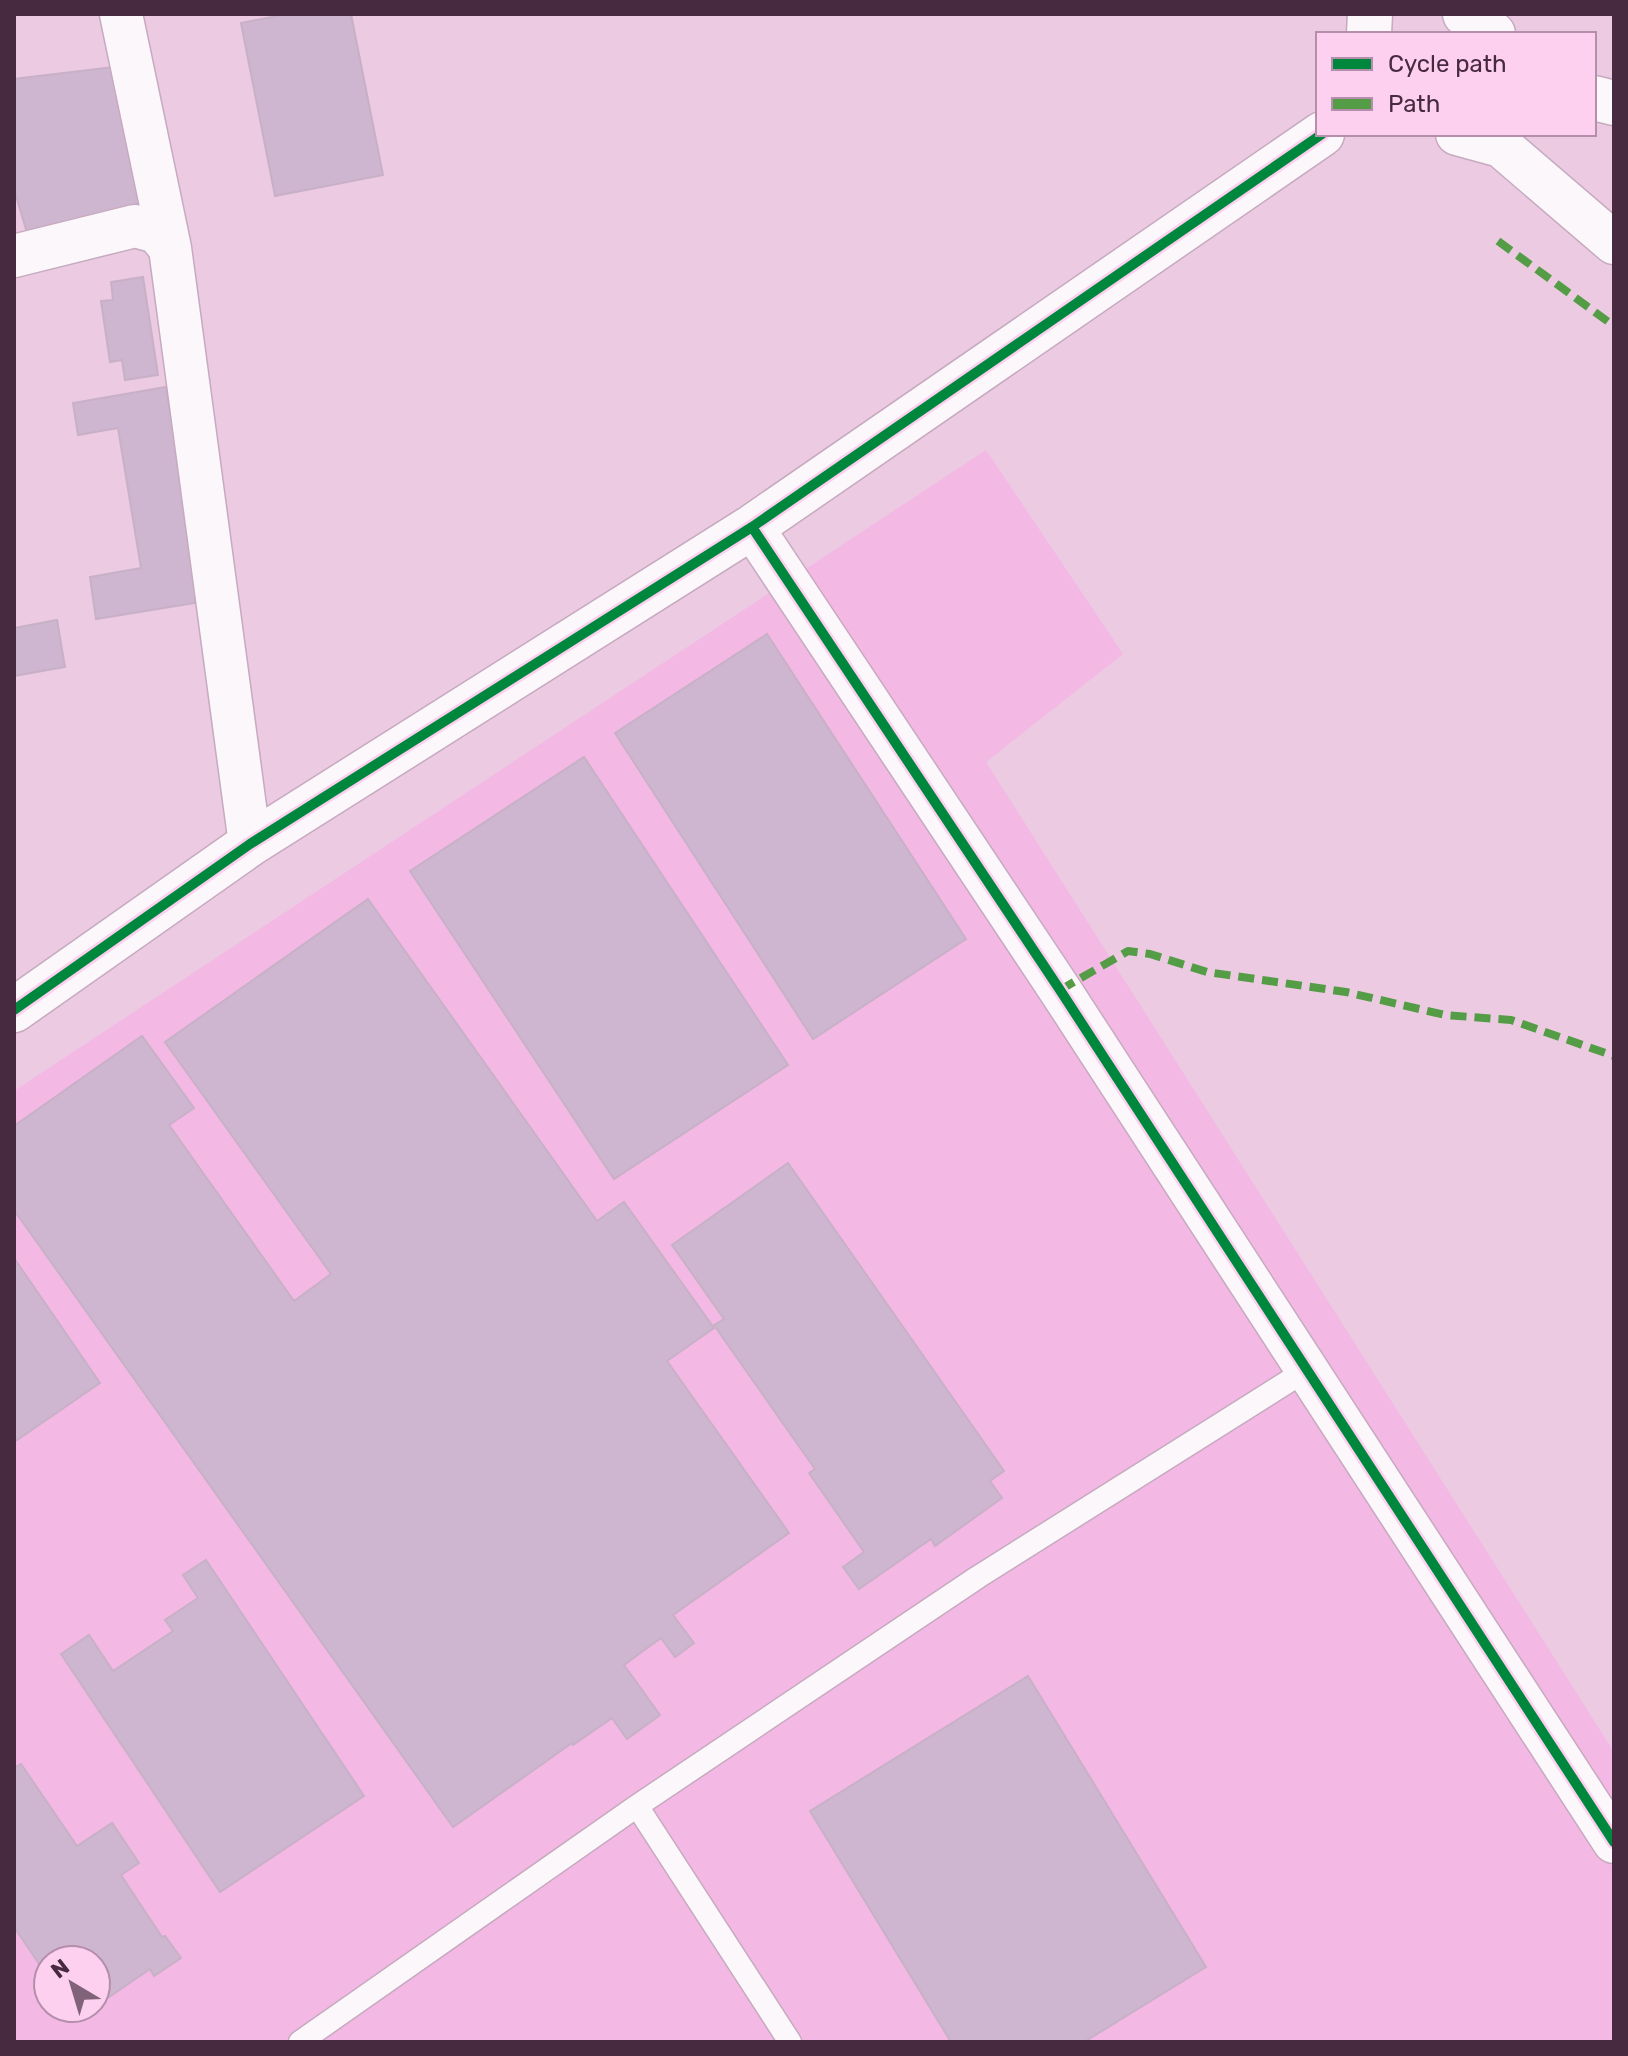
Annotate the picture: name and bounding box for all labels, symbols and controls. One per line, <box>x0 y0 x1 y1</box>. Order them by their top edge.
legend <box>1316 32 1596 136</box>
text: Cycle path <box>1388 50 1507 78</box>
text: Path <box>1388 90 1440 118</box>
north arrow <box>32 1944 112 2024</box>
text: N <box>45 1953 75 1984</box>

